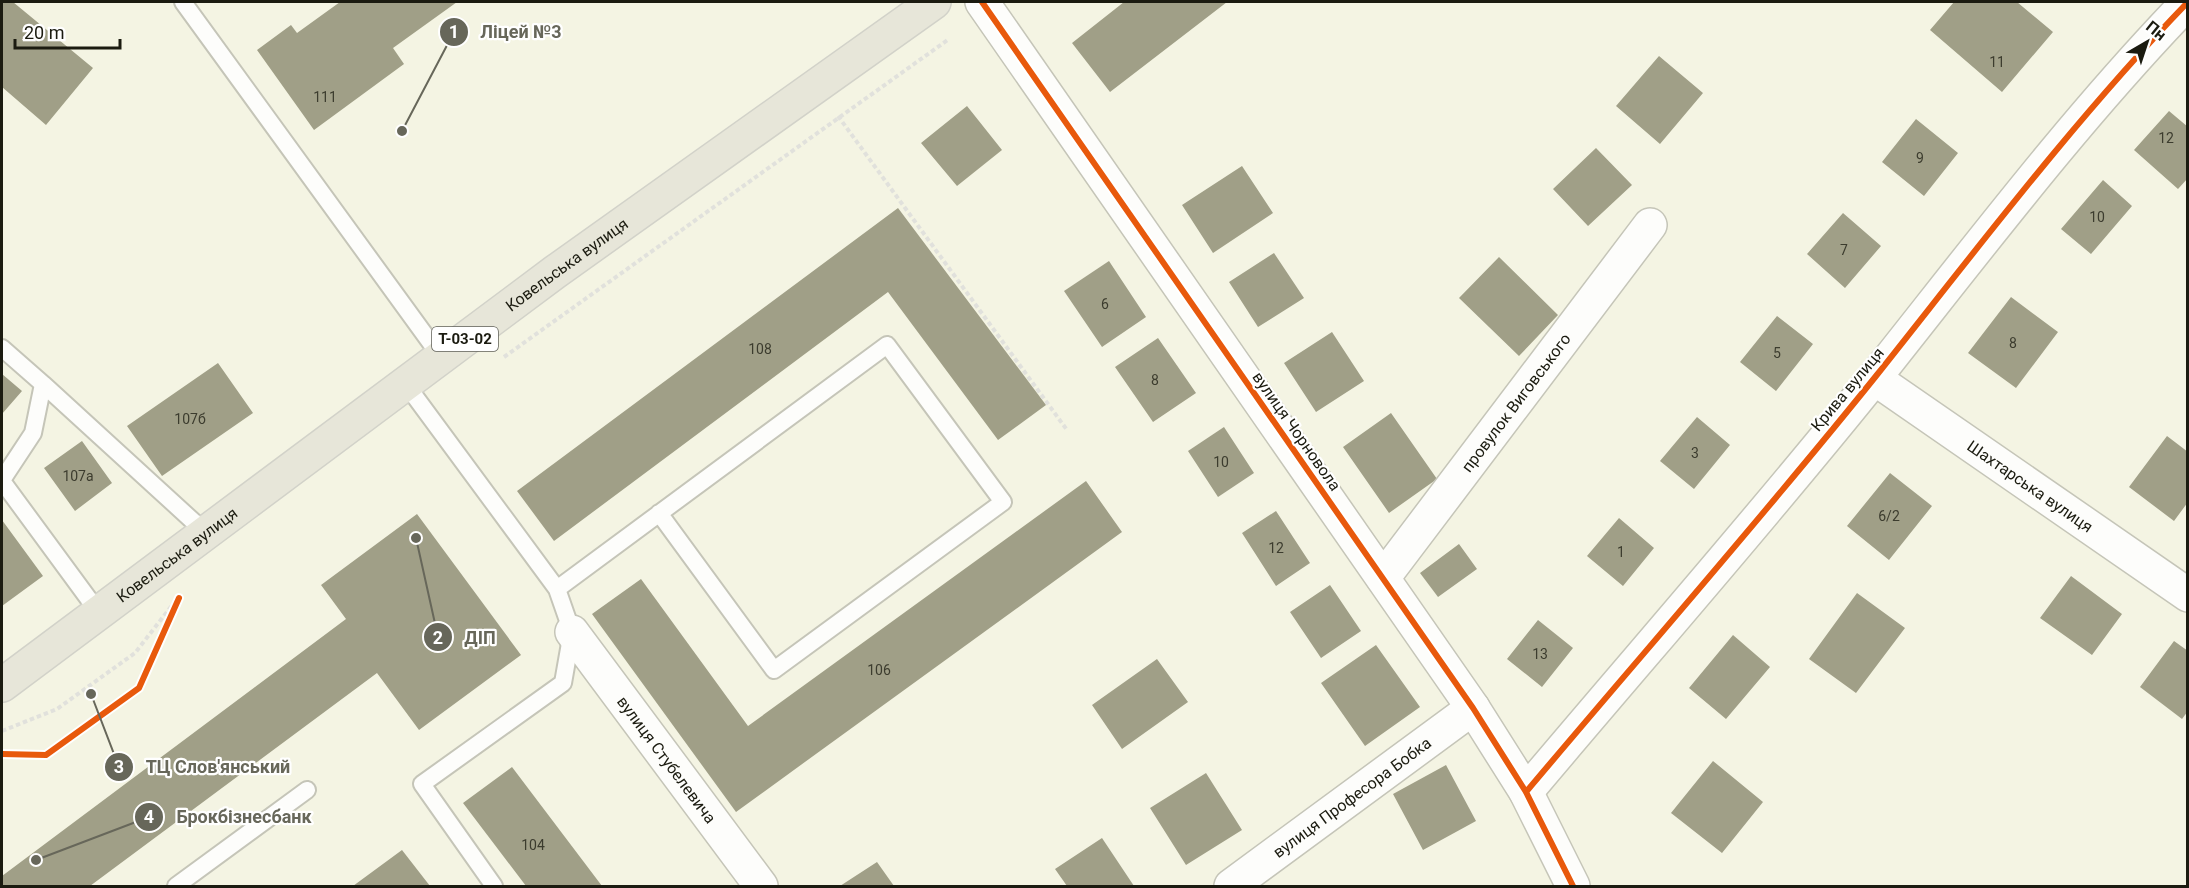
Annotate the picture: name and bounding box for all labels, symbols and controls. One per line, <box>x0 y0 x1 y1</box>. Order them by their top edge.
scale bar <box>15 12 120 50</box>
north arrow <box>2117 12 2177 72</box>
callout: Ліцей №3 <box>439 14 574 50</box>
text: Пн <box>2142 17 2170 45</box>
text: 1 <box>449 21 459 42</box>
text: Ліцей №3 <box>480 21 562 42</box>
text: 20 m <box>24 22 64 43</box>
house number: 11 <box>1989 54 2005 70</box>
house number: 111 <box>313 89 337 105</box>
house number: 12 <box>2158 130 2174 146</box>
house number: 9 <box>1916 150 1924 166</box>
house number: 10 <box>2089 209 2105 225</box>
street label: Ковельська вулиця <box>502 214 632 316</box>
house number: 7 <box>1840 242 1848 258</box>
house number: 6 <box>1101 296 1109 312</box>
road number: Т-03-02 <box>432 327 498 351</box>
street label: провулок Виговського <box>1458 330 1575 476</box>
house number: 8 <box>2009 335 2017 351</box>
house number: 108 <box>748 341 772 357</box>
street label: Крива вулиця <box>1807 344 1888 435</box>
house number: 5 <box>1773 345 1781 361</box>
street label: вулиця Чорновола <box>1248 368 1345 494</box>
house number: 8 <box>1151 372 1159 388</box>
house number: 107б <box>174 411 206 427</box>
street label: Шахтарська вулиця <box>1964 436 2097 536</box>
house number: 3 <box>1691 445 1699 461</box>
house number: 10 <box>1213 454 1229 470</box>
house number: 107а <box>62 468 94 484</box>
street label: Ковельська вулиця <box>113 504 241 606</box>
house number: 6/2 <box>1878 508 1900 524</box>
house number: 12 <box>1268 540 1284 556</box>
house number: 1 <box>1617 544 1625 560</box>
callout: ДІП <box>423 619 508 655</box>
text: 2 <box>433 627 443 648</box>
text: ДІП <box>464 627 496 648</box>
house number: 13 <box>1532 646 1548 662</box>
house number: 106 <box>867 662 891 678</box>
street label: вулиця Стубелевича <box>613 693 720 827</box>
street label: вулиця Професора Бобка <box>1269 733 1435 862</box>
callout: ТЦ Слов'янський <box>104 749 302 785</box>
text: 3 <box>114 756 124 777</box>
text: ТЦ Слов'янський <box>146 756 290 777</box>
callout: Брокбізнесбанк <box>134 799 324 835</box>
text: 4 <box>144 806 154 827</box>
text: Брокбізнесбанк <box>176 806 312 827</box>
house number: 104 <box>521 837 545 853</box>

